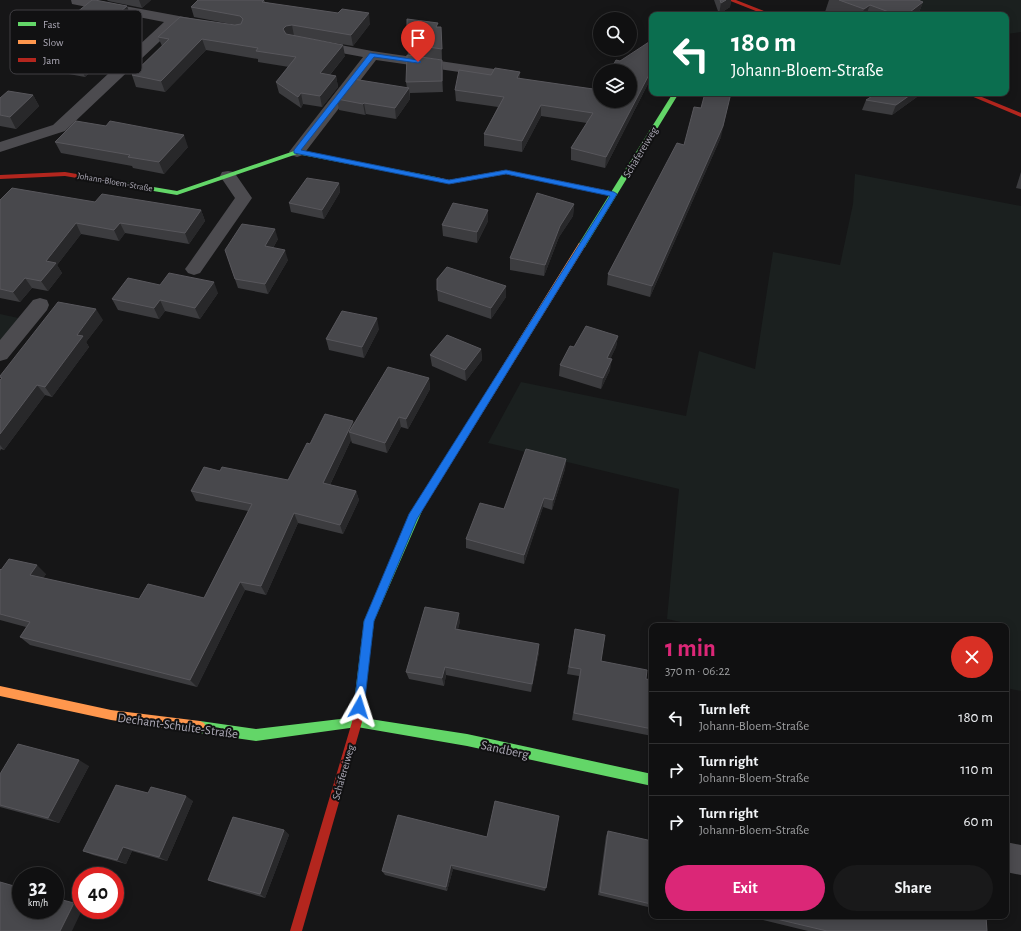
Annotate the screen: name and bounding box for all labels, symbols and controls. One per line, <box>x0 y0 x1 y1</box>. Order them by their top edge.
legend <box>10 10 142 74</box>
map controls <box>593 12 637 108</box>
button: search <box>593 12 637 56</box>
text: Fast <box>43 19 61 30</box>
pin <box>401 21 435 62</box>
icon: arrive <box>407 27 429 49</box>
icon: left <box>665 28 717 80</box>
text: 180 m <box>731 29 796 57</box>
text: Slow <box>43 37 64 48</box>
text: Jam <box>43 55 60 66</box>
text: Johann-Bloem-Straße <box>731 62 884 80</box>
button: layers <box>593 64 637 108</box>
street label: Schäfereiweg <box>621 124 660 179</box>
street label: Johann-Bloem-Straße <box>77 171 153 194</box>
button: close <box>951 636 993 678</box>
text: 1 min <box>665 637 716 661</box>
text: 370 m · 06:22 <box>665 665 730 678</box>
position arrow <box>338 686 380 728</box>
text: Turn left <box>699 702 750 717</box>
icon: left <box>665 707 687 729</box>
text: 180 m <box>958 710 993 725</box>
street label: Dechant-Schulte-Straße <box>117 712 239 741</box>
text: Johann-Bloem-Straße <box>699 720 809 733</box>
street label: Sandberg <box>480 739 530 762</box>
street label: Schäfereiweg <box>330 743 357 801</box>
text: Turn right <box>699 754 758 769</box>
icon: right <box>665 759 687 781</box>
text: 110 m <box>960 762 993 777</box>
text: Johann-Bloem-Straße <box>699 772 809 785</box>
text: Turn right <box>699 806 758 821</box>
icon: right <box>665 811 687 833</box>
text: 60 m <box>964 814 993 829</box>
text: Johann-Bloem-Straße <box>699 824 809 837</box>
button: Exit <box>665 865 825 911</box>
button: Share <box>833 865 993 911</box>
speed limit sign: 40 <box>72 867 124 919</box>
text: 32 <box>29 878 47 898</box>
text: km/h <box>28 898 48 908</box>

